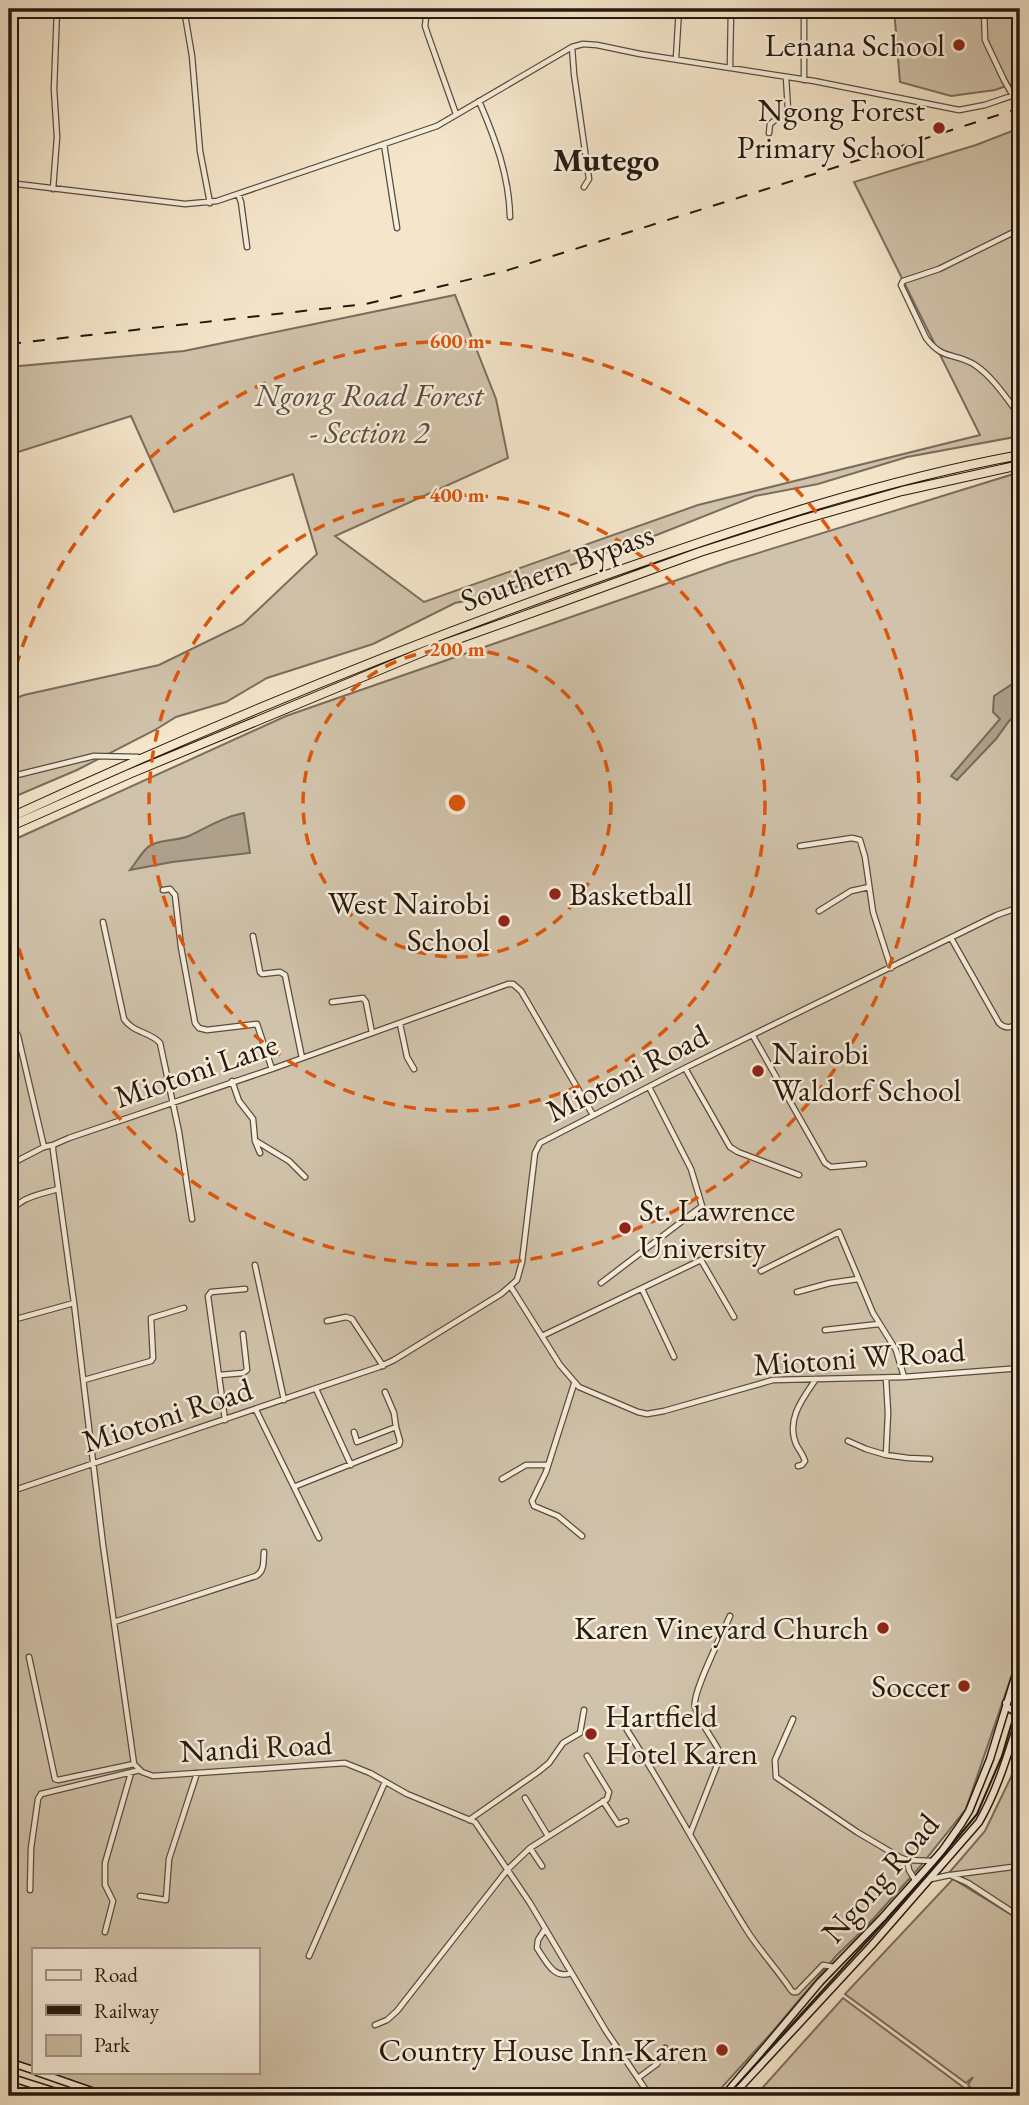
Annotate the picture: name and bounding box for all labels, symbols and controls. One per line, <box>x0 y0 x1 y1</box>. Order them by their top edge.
place label: Lenana School <box>765 24 945 66</box>
marker: Lenana School <box>951 37 967 53</box>
place label: Ngong Forest Primary School <box>737 89 925 168</box>
marker: Ngong Forest Primary School <box>931 120 947 136</box>
district label: Mutego <box>553 138 659 181</box>
text: 600 m <box>429 327 485 354</box>
park label: Ngong Road Forest - Section 2 <box>253 374 485 453</box>
text: 400 m <box>429 481 485 508</box>
street label: Southern Bypass <box>455 513 659 621</box>
text: 200 m <box>429 635 485 662</box>
centre of rings <box>445 791 469 815</box>
place label: Basketball <box>569 873 693 915</box>
place label: West Nairobi School <box>328 882 490 961</box>
marker: Basketball <box>547 886 563 902</box>
marker: West Nairobi School <box>496 913 512 929</box>
street label: Miotoni Road <box>539 1014 716 1132</box>
street label: Miotoni Lane <box>109 1022 283 1118</box>
place label: Nairobi Waldorf School <box>772 1032 961 1111</box>
marker: Nairobi Waldorf School <box>750 1063 766 1079</box>
place label: St. Lawrence University <box>639 1189 795 1268</box>
marker: St. Lawrence University <box>617 1220 633 1236</box>
street label: Miotoni W Road <box>752 1329 967 1385</box>
street label: Miotoni Road <box>77 1368 258 1462</box>
place label: Karen Vineyard Church <box>574 1607 869 1649</box>
marker: Karen Vineyard Church <box>875 1620 891 1636</box>
place label: Soccer <box>871 1665 950 1707</box>
marker: Soccer <box>956 1678 972 1694</box>
place label: Hartfield Hotel Karen <box>605 1695 758 1774</box>
street label: Nandi Road <box>179 1722 334 1772</box>
marker: Hartfield Hotel Karen <box>583 1726 599 1742</box>
street label: Ngong Road <box>812 1804 949 1952</box>
legend <box>32 1948 259 2074</box>
text: Road <box>94 1961 138 1988</box>
text: Railway <box>94 1997 160 2024</box>
place label: Country House Inn-Karen <box>379 2029 708 2071</box>
text: Park <box>94 2031 131 2058</box>
marker: Country House Inn-Karen <box>714 2042 730 2058</box>

